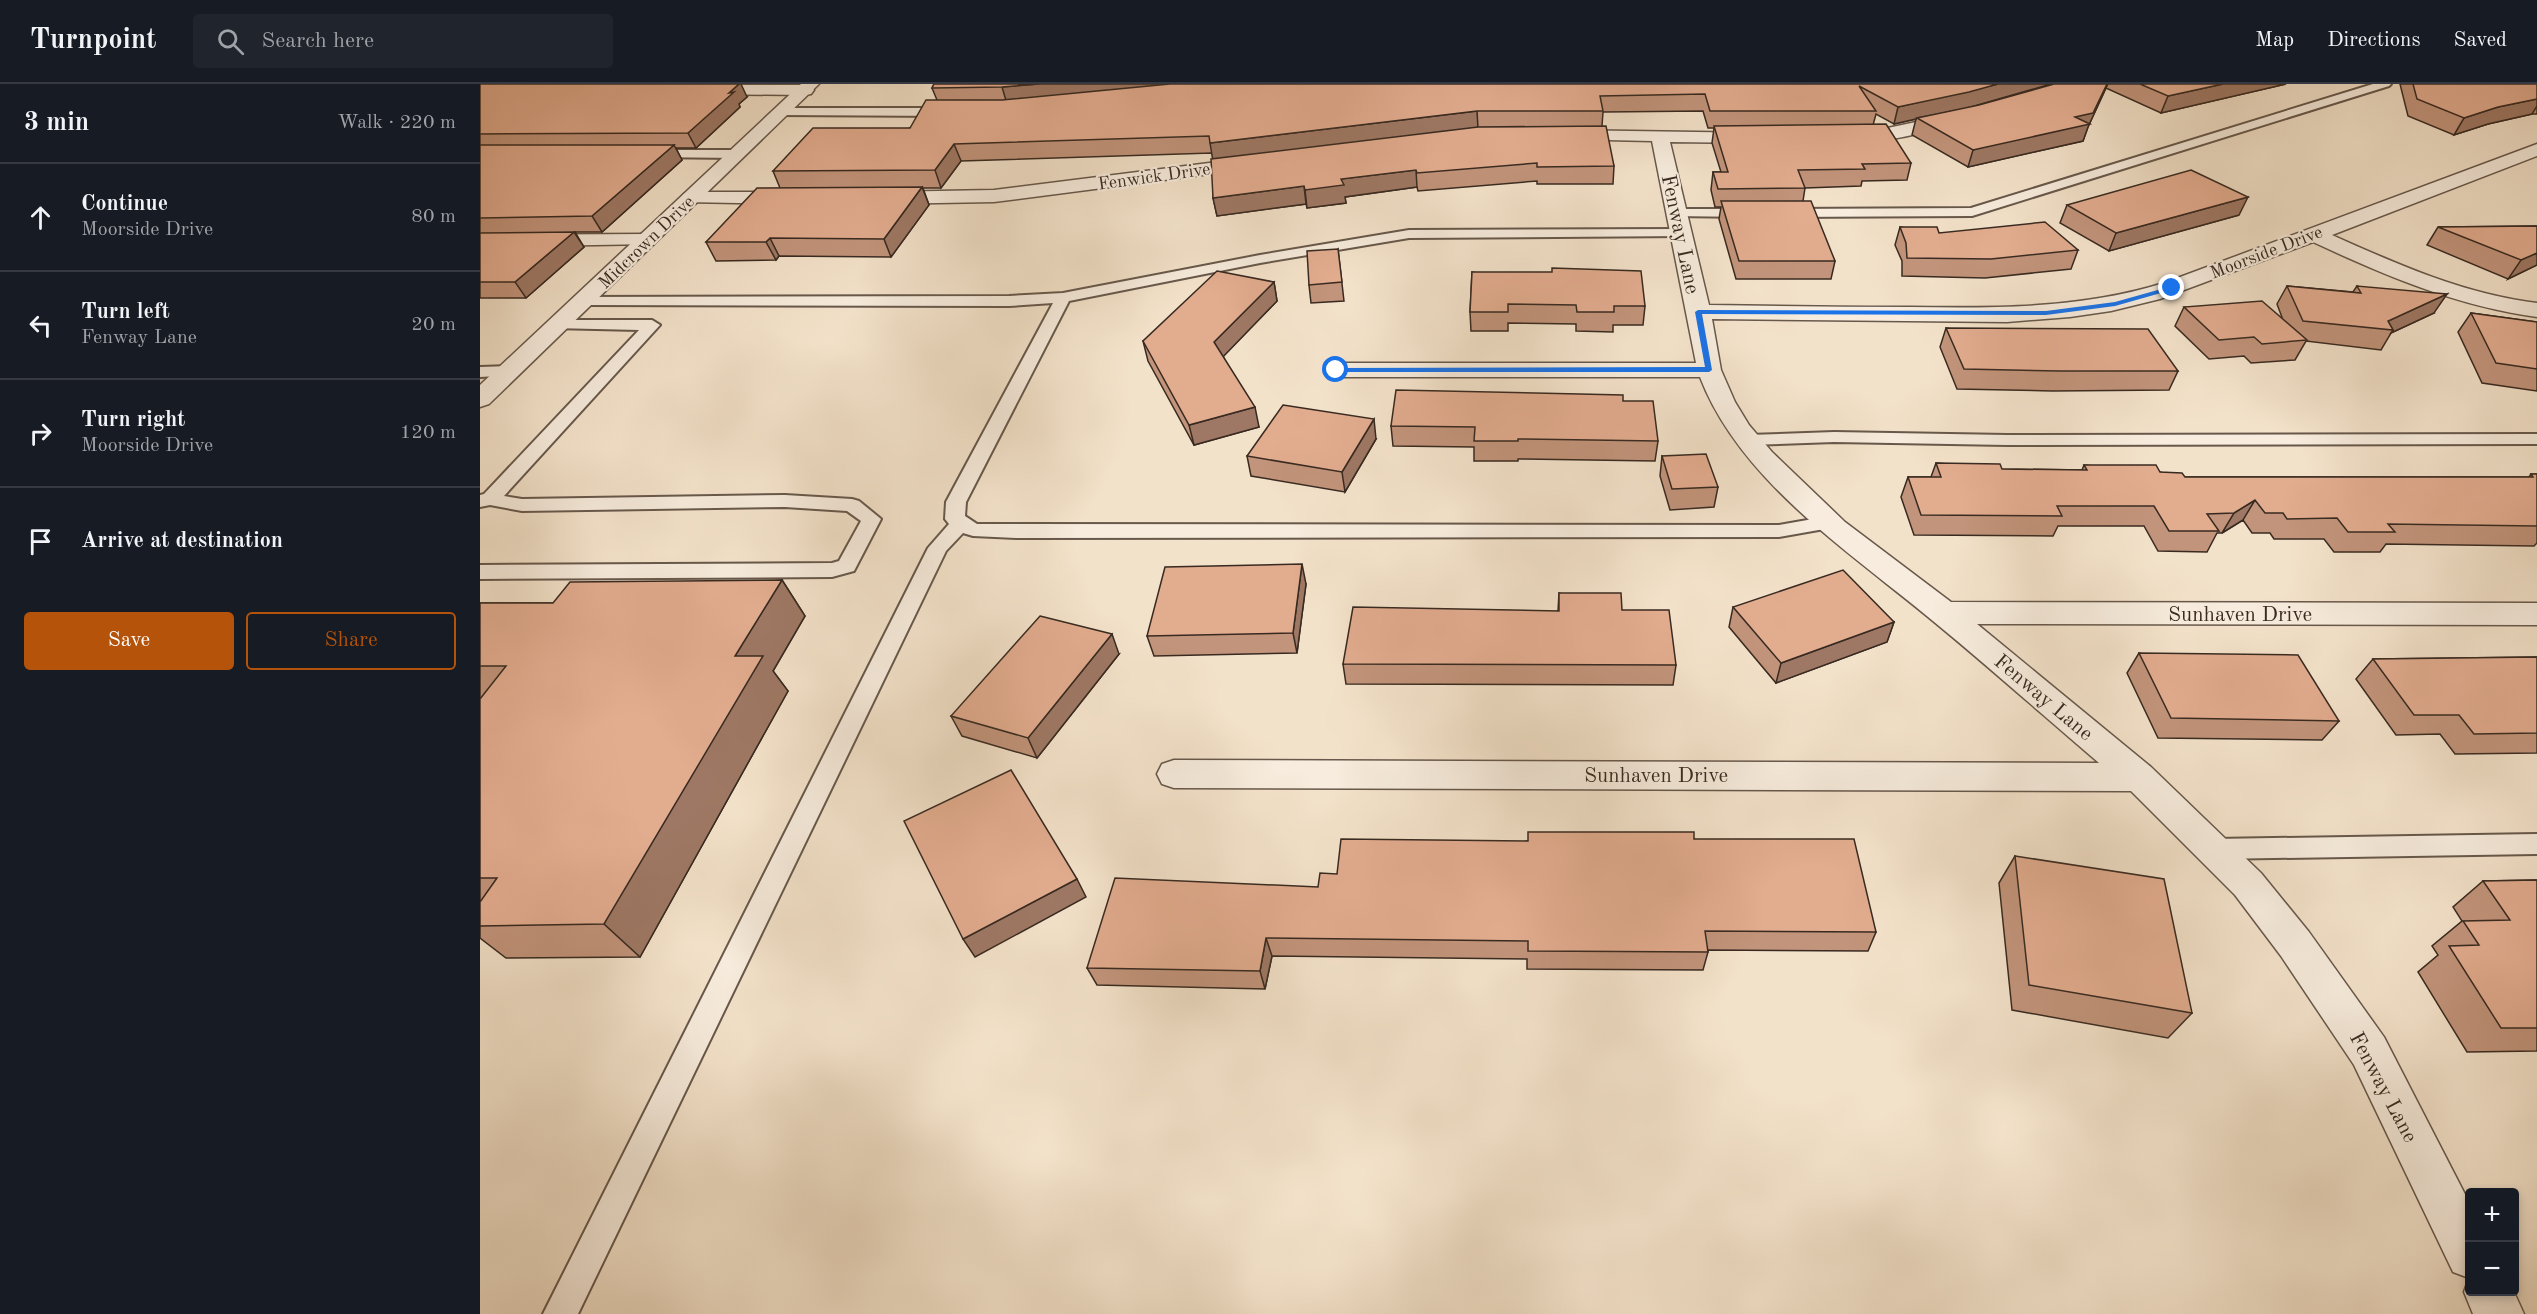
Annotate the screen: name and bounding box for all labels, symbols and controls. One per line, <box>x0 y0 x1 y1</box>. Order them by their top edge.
search box <box>193 14 613 68</box>
icon: search <box>214 25 247 58</box>
text: Turnpoint <box>30 27 157 55</box>
text: Search here <box>262 30 374 52</box>
text: Map <box>2255 30 2294 51</box>
text: Directions <box>2327 30 2421 51</box>
text: Saved <box>2454 30 2507 51</box>
text: 3 min <box>24 110 89 136</box>
text: Walk · 220 m <box>337 113 456 133</box>
street label: Fenwick Drive <box>1097 160 1211 194</box>
street label: Fenway Lane <box>1657 173 1702 296</box>
text: Continue <box>81 193 168 215</box>
street label: Midcrown Drive <box>595 193 698 293</box>
icon: ahead <box>24 201 57 234</box>
text: 80 m <box>411 207 456 227</box>
text: Moorside Drive <box>81 220 213 240</box>
street label: Moorside Drive <box>2208 223 2325 283</box>
route end <box>2158 274 2184 300</box>
text: Turn left <box>81 301 170 323</box>
icon: left <box>24 309 57 342</box>
text: 20 m <box>411 315 456 335</box>
text: Fenway Lane <box>81 328 197 348</box>
route start <box>1322 356 1348 382</box>
text: Turn right <box>81 409 185 431</box>
icon: right <box>24 417 57 450</box>
text: 120 m <box>400 423 456 443</box>
text: Moorside Drive <box>81 436 213 456</box>
icon: arrive <box>24 525 57 558</box>
text: Arrive at destination <box>81 530 283 552</box>
street label: Sunhaven Drive <box>2168 605 2312 626</box>
button: Save <box>24 612 234 670</box>
button: Share <box>246 612 456 670</box>
street label: Fenway Lane <box>1990 651 2096 745</box>
street label: Sunhaven Drive <box>1584 766 1728 787</box>
street label: Fenway Lane <box>2345 1029 2421 1146</box>
map controls <box>2465 1188 2519 1296</box>
button: + <box>2465 1188 2519 1242</box>
button: − <box>2465 1242 2519 1296</box>

